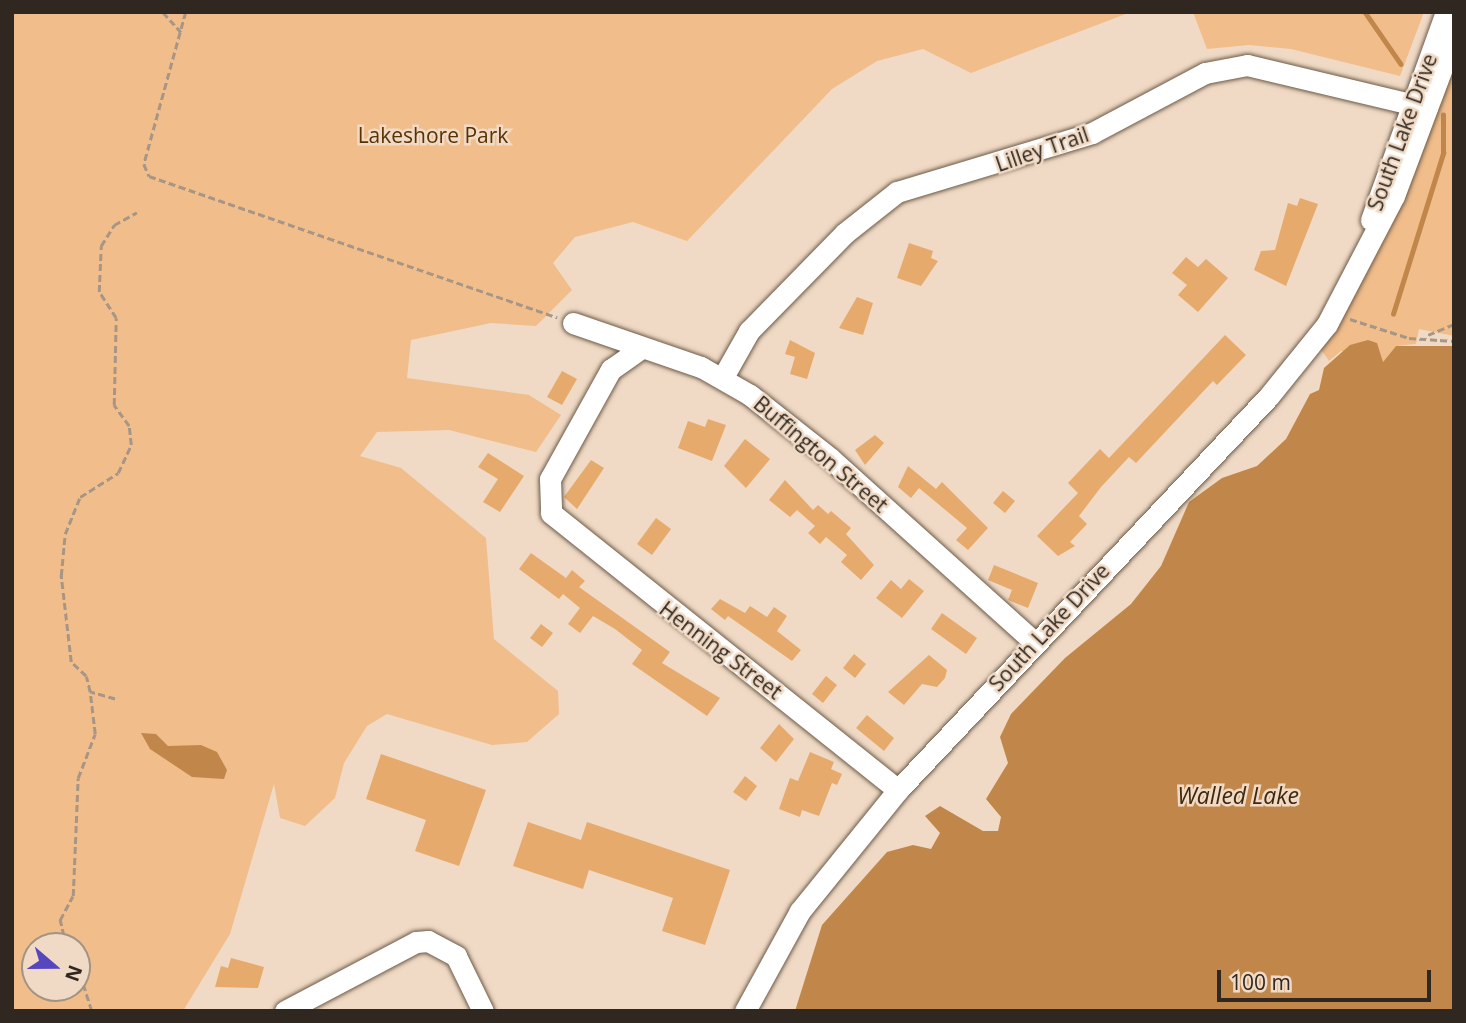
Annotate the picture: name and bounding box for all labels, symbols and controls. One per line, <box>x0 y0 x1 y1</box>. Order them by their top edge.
street label: South Lake Drive <box>1362 50 1442 214</box>
street label: Lilley Trail <box>992 121 1092 177</box>
park label: Lakeshore Park <box>358 122 508 148</box>
street label: Buffington Street <box>749 391 893 517</box>
street label: South Lake Drive <box>983 558 1115 696</box>
street label: Henning Street <box>655 596 787 704</box>
water label: Walled Lake <box>1177 781 1299 809</box>
north arrow <box>21 932 91 1002</box>
scale bar <box>1221 956 1434 1000</box>
text: N <box>59 962 89 985</box>
text: 100 m <box>1230 968 1291 996</box>

